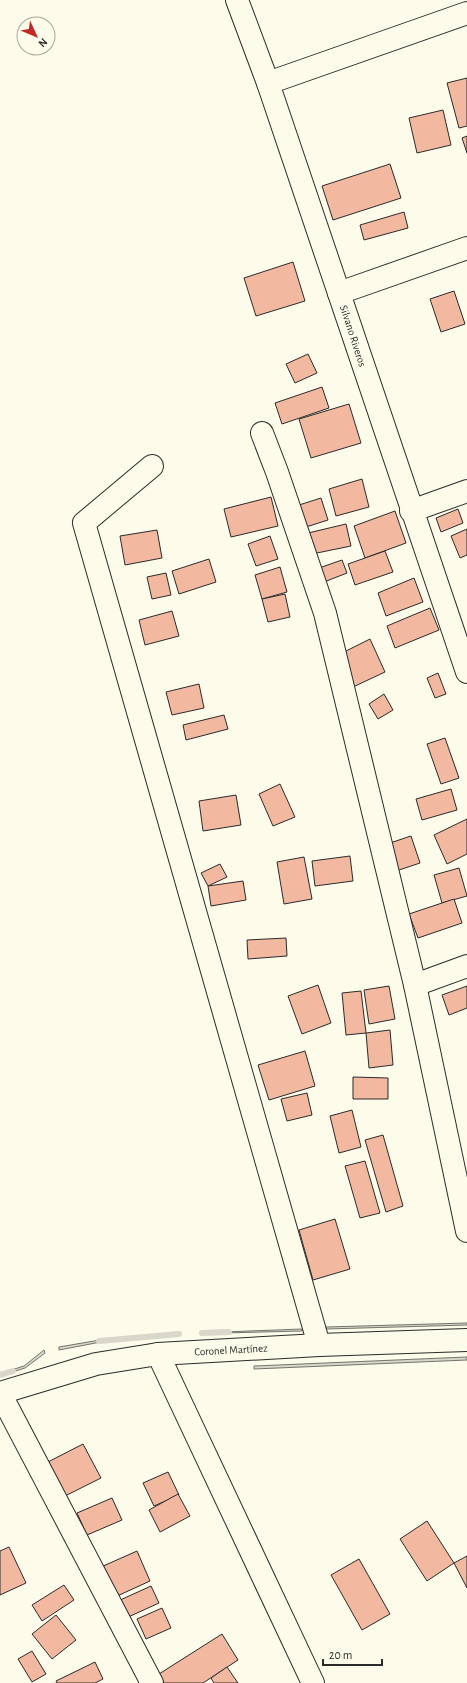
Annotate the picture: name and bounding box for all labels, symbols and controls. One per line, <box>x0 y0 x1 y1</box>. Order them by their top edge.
north arrow <box>16 16 56 56</box>
text: N <box>36 36 49 49</box>
street label: Silvano Riveros <box>338 304 368 368</box>
street label: Coronel Martínez <box>194 1343 268 1357</box>
scale bar <box>323 1641 382 1667</box>
text: 20 m <box>329 1649 352 1661</box>

